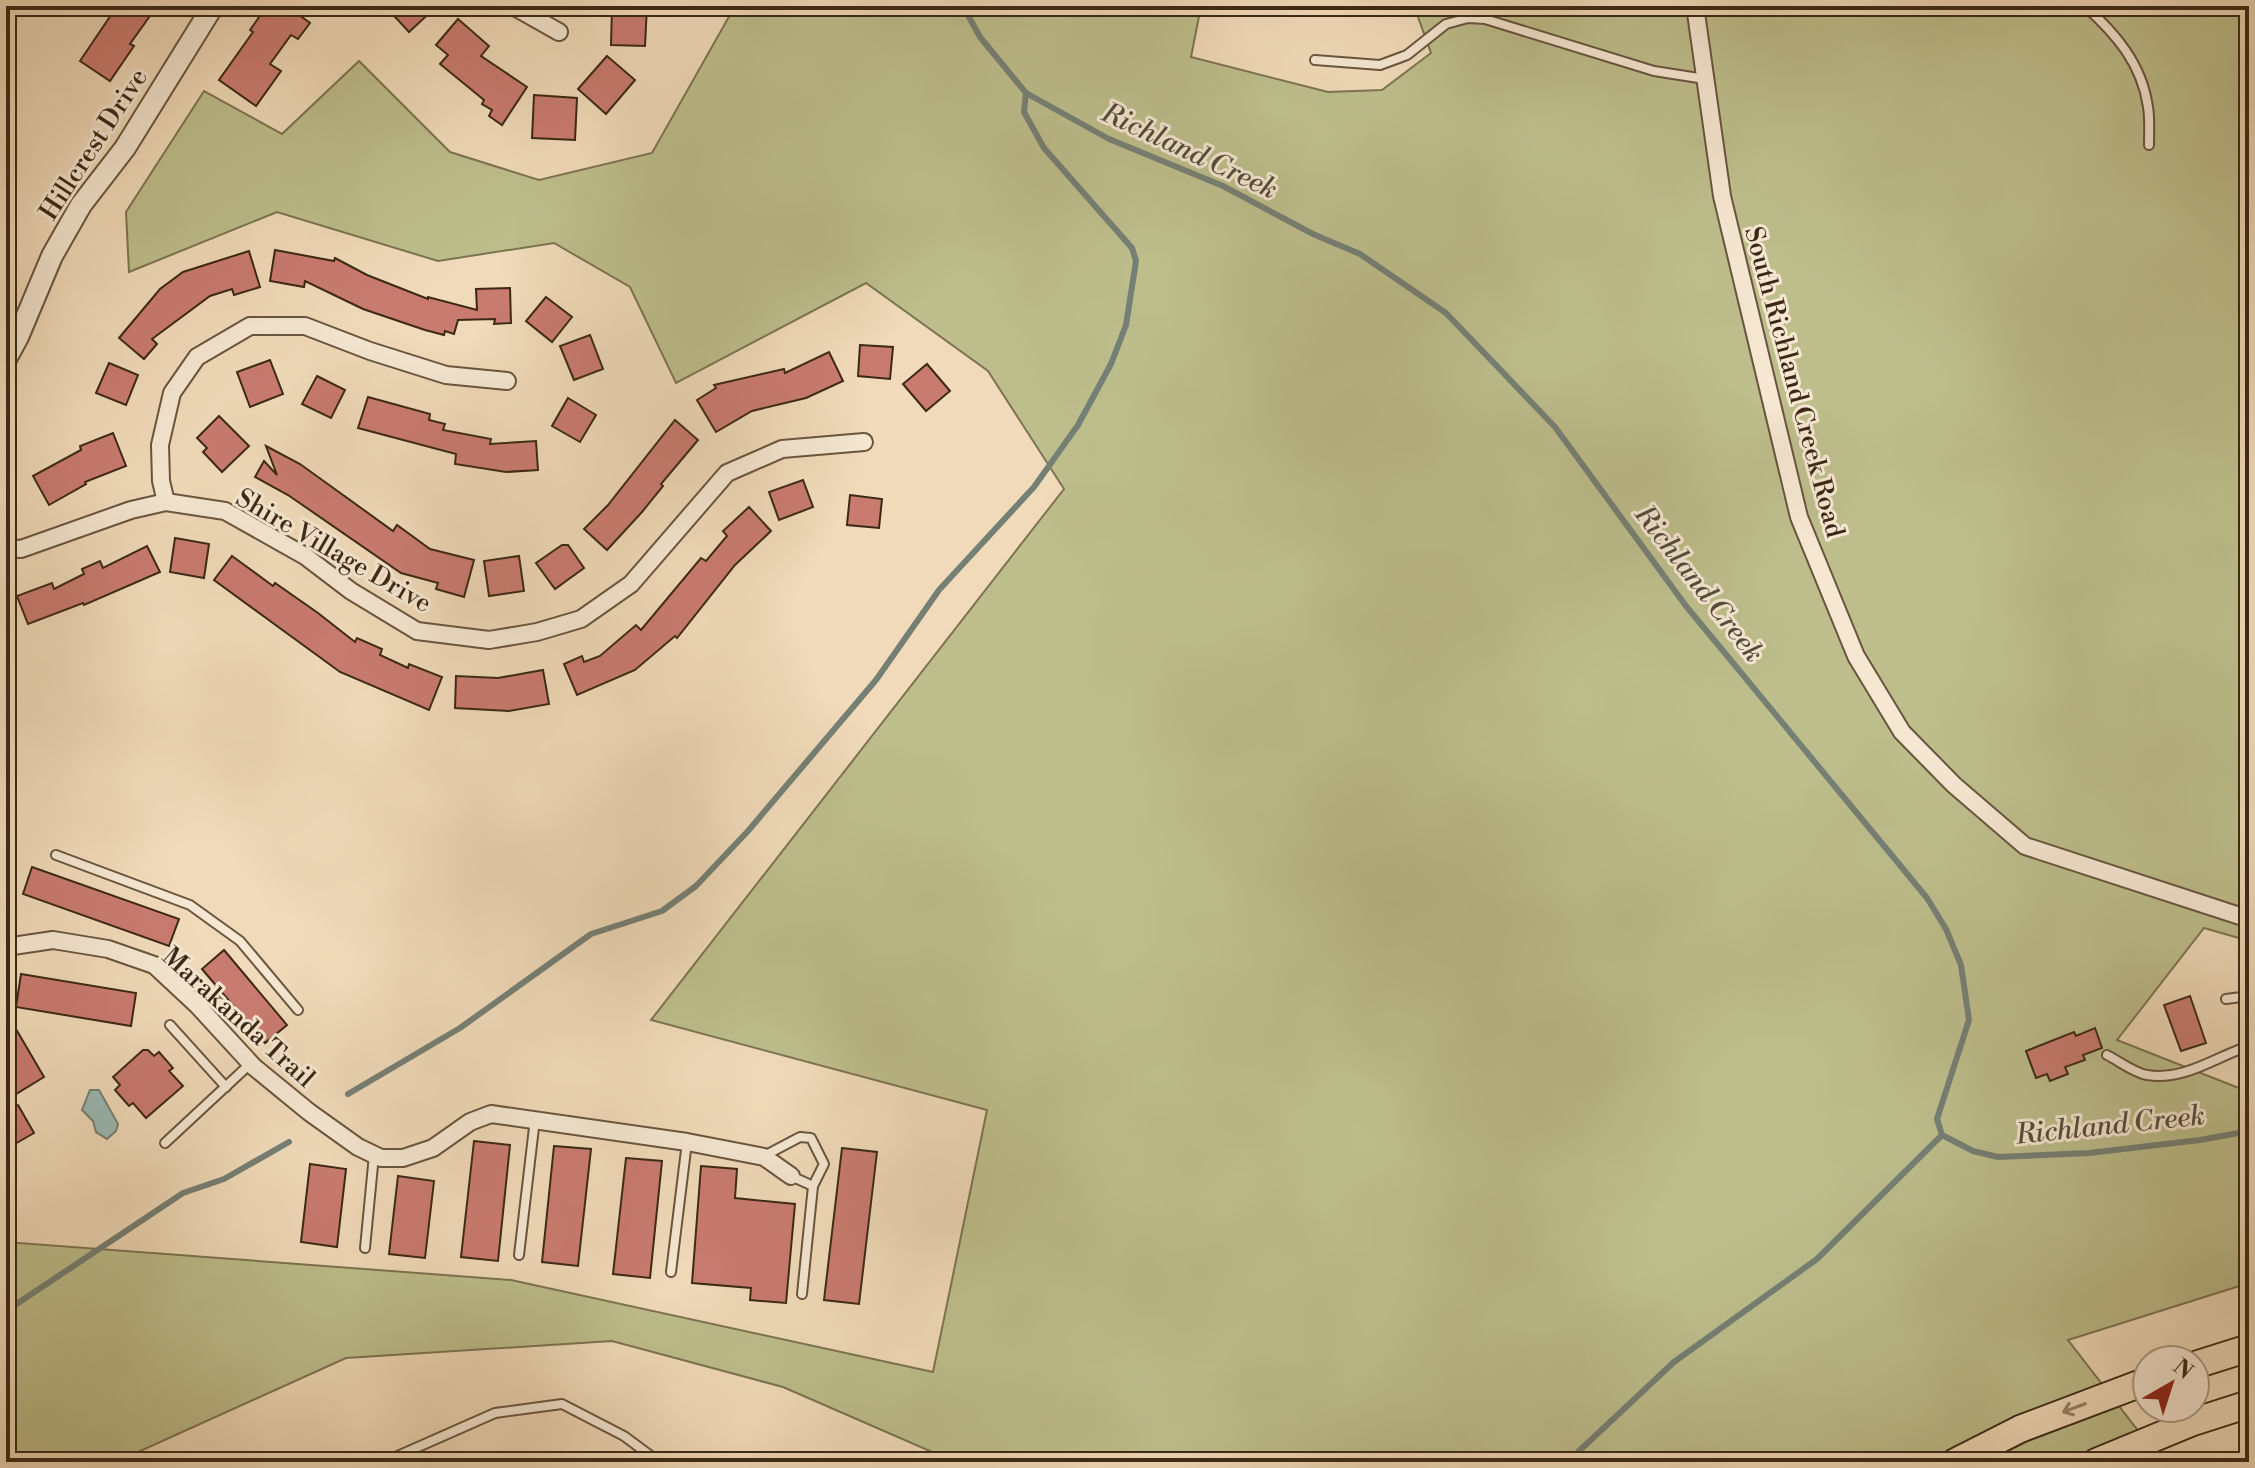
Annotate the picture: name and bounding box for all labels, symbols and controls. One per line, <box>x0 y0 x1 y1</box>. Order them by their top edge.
street label: Hillcrest Drive <box>33 63 155 226</box>
water label: Richland Creek <box>1095 95 1283 207</box>
street label: South Richland Creek Road <box>1737 223 1851 541</box>
street label: Shire Village Drive <box>230 482 437 620</box>
water label: Richland Creek <box>1626 498 1771 669</box>
street label: Marakanda Trail <box>155 941 322 1095</box>
water label: Richland Creek <box>2013 1098 2206 1153</box>
north arrow <box>2131 1344 2211 1424</box>
text: N <box>2167 1354 2198 1386</box>
one-way arrow <box>2062 1402 2087 1416</box>

